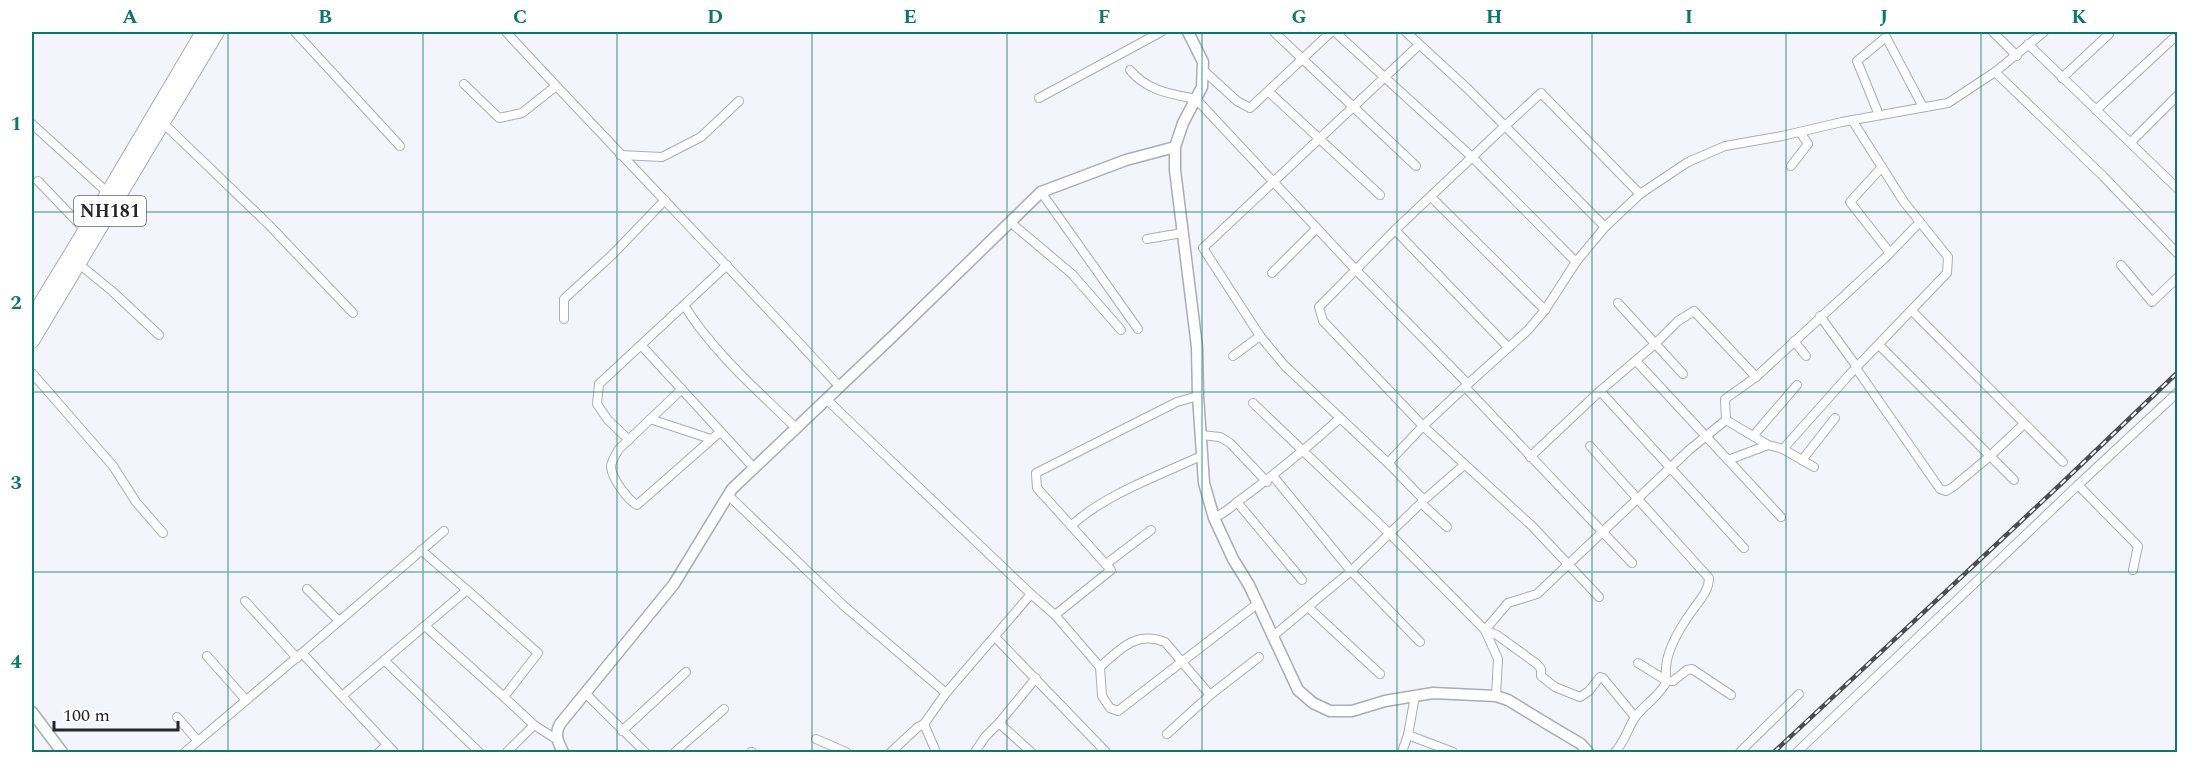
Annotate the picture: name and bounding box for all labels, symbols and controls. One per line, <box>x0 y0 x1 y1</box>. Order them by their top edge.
text: A <box>122 2 138 32</box>
text: B <box>318 2 332 32</box>
text: C <box>513 2 527 32</box>
text: D <box>707 2 723 32</box>
text: E <box>903 2 917 32</box>
text: F <box>1098 2 1110 32</box>
text: G <box>1291 2 1307 32</box>
text: H <box>1486 2 1502 32</box>
text: I <box>1685 2 1693 32</box>
text: J <box>1880 2 1888 32</box>
text: K <box>2071 2 2087 32</box>
text: 1 <box>10 109 22 139</box>
road number: NH181 <box>74 196 146 226</box>
text: 2 <box>10 288 22 318</box>
text: 3 <box>10 468 22 498</box>
text: 4 <box>10 647 22 677</box>
scale bar <box>54 694 178 732</box>
text: 100 m <box>63 702 110 729</box>

